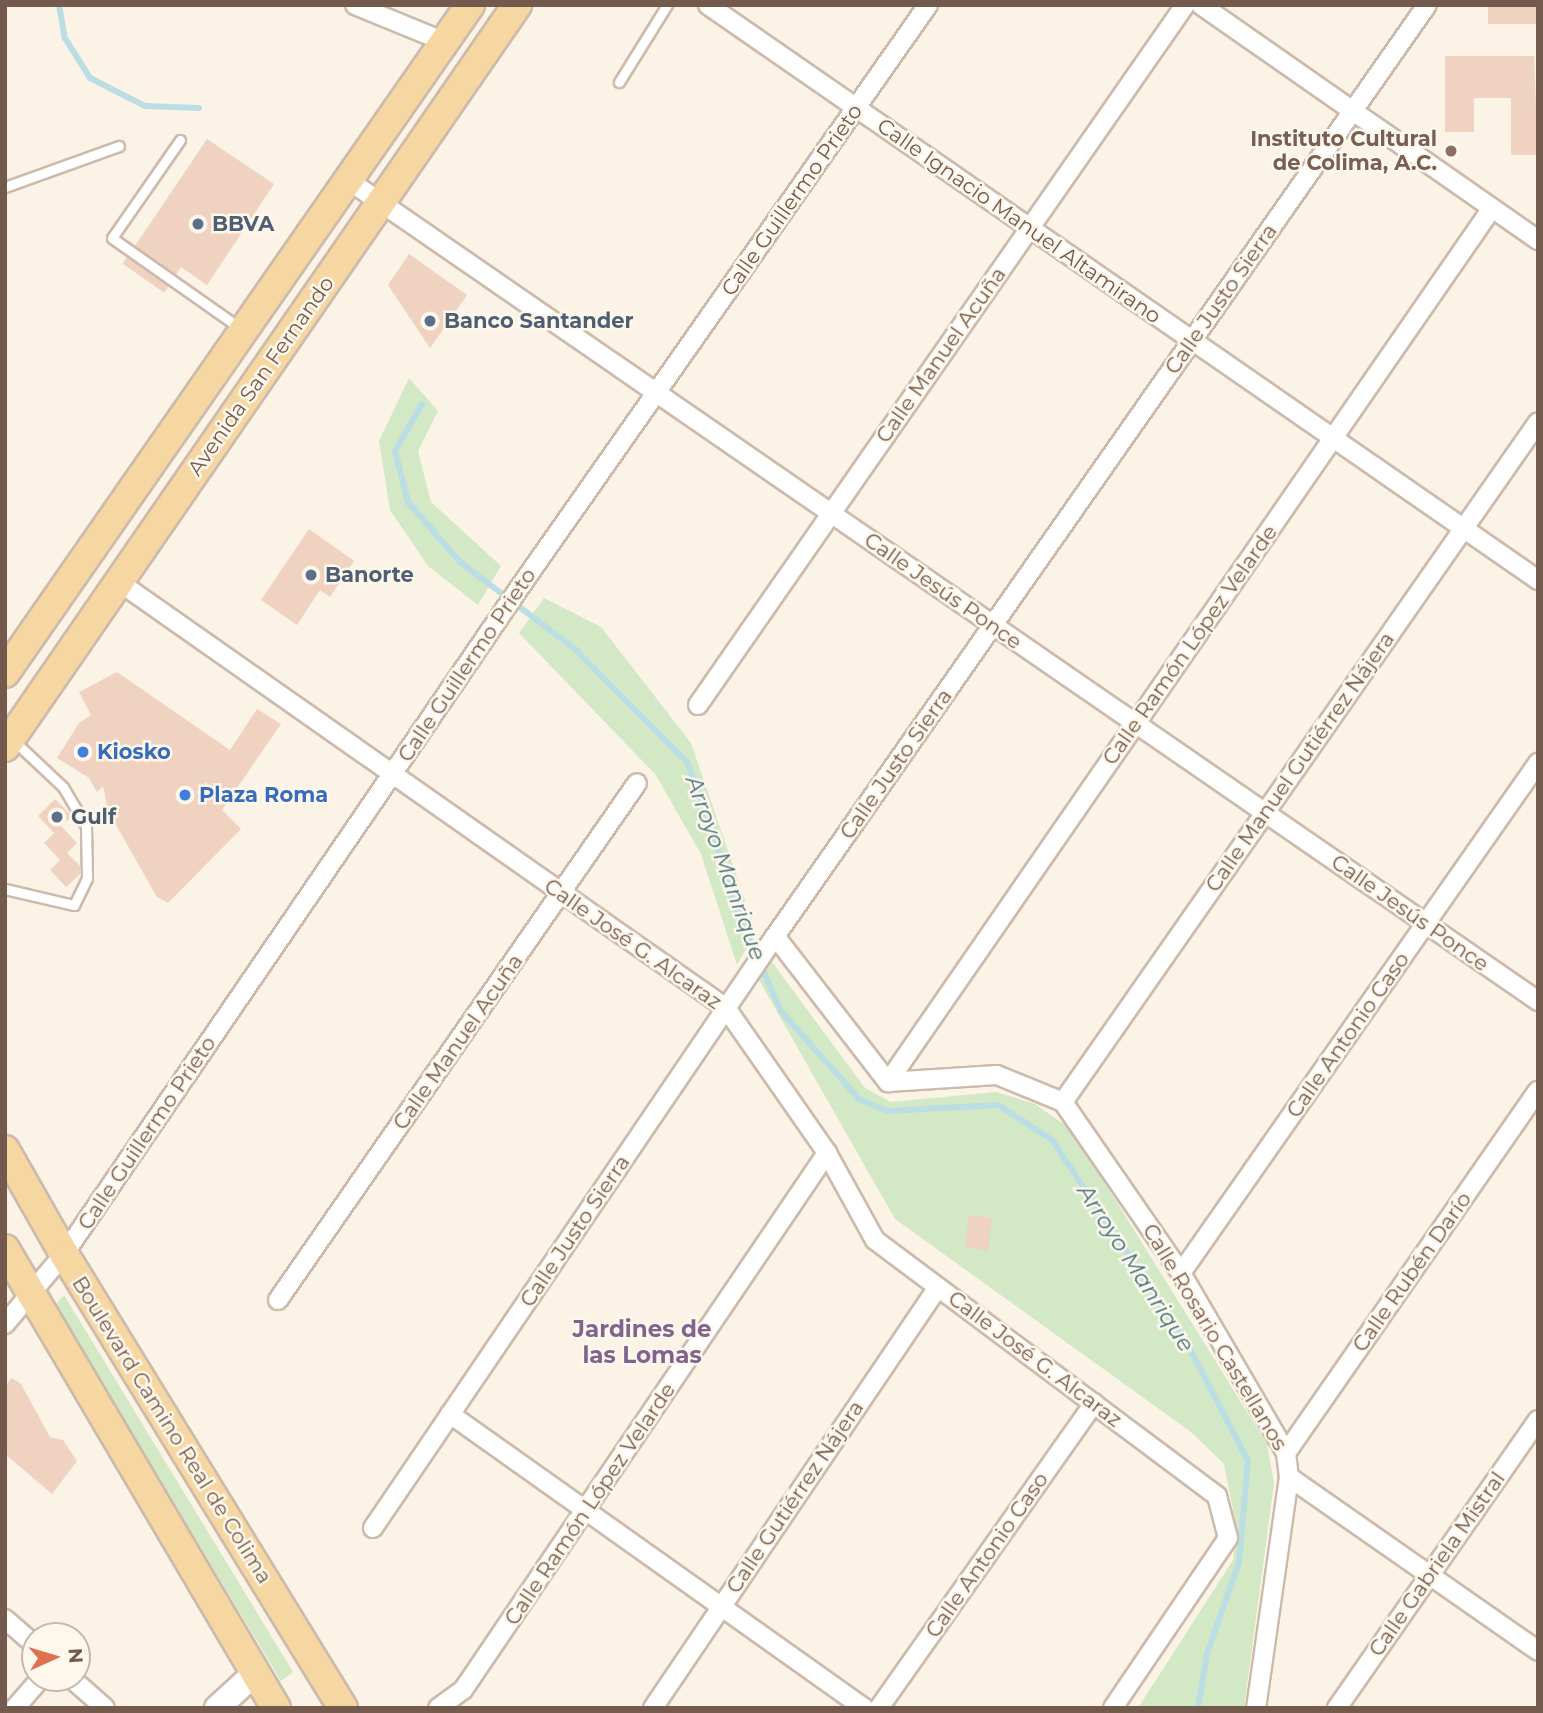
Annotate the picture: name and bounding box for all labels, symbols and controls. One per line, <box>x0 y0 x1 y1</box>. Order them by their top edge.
street label: Calle Guillermo Prieto <box>716 99 868 301</box>
street label: Calle Ignacio Manuel Altamirano <box>872 113 1166 329</box>
place label: Instituto Cultural de Colima, A.C. <box>1250 126 1437 176</box>
marker: Instituto Cultural de Colima, A.C. <box>1443 143 1459 159</box>
place label: BBVA <box>212 211 274 237</box>
marker: BBVA <box>190 216 206 232</box>
street label: Calle Justo Sierra <box>1160 219 1282 379</box>
street label: Calle Manuel Acuña <box>871 262 1011 448</box>
street label: Avenida San Fernando <box>183 272 339 480</box>
place label: Banco Santander <box>444 308 634 334</box>
marker: Banco Santander <box>422 313 438 329</box>
street label: Calle Ramón López Velarde <box>1097 520 1283 770</box>
street label: Calle Jesús Ponce <box>859 527 1027 655</box>
place label: Banorte <box>325 562 414 588</box>
street label: Calle Guillermo Prieto <box>393 563 541 767</box>
marker: Banorte <box>303 567 319 583</box>
street label: Calle Manuel Gutiérrez Nájera <box>1200 627 1400 897</box>
street label: Calle Justo Sierra <box>835 684 957 844</box>
place label: Kiosko <box>97 739 171 765</box>
marker: Kiosko <box>75 744 91 760</box>
water label: Arroyo Manrique <box>680 772 772 964</box>
place label: Plaza Roma <box>199 782 328 808</box>
marker: Plaza Roma <box>177 787 193 803</box>
place label: Gulf <box>71 804 116 830</box>
marker: Gulf <box>49 809 65 825</box>
street label: Calle Jesús Ponce <box>1326 849 1494 977</box>
street label: Calle José G. Alcaraz <box>539 873 727 1015</box>
street label: Calle Antonio Caso <box>1281 947 1415 1123</box>
street label: Calle Manuel Acuña <box>388 949 528 1135</box>
street label: Calle Guillermo Prieto <box>73 1031 221 1235</box>
street label: Calle Justo Sierra <box>515 1150 635 1312</box>
water label: Arroyo Manrique <box>1071 1179 1201 1357</box>
street label: Calle Rubén Darío <box>1347 1187 1477 1357</box>
street label: Calle Rosario Castellanos <box>1137 1219 1293 1455</box>
street label: Boulevard Camino Real de Colima <box>67 1272 277 1588</box>
street label: Calle José G. Alcaraz <box>943 1286 1127 1432</box>
district label: Jardines de las Lomas <box>573 1315 711 1369</box>
street label: Calle Ramón López Velarde <box>499 1378 681 1630</box>
street label: Calle Gutiérrez Nájera <box>721 1396 869 1598</box>
street label: Calle Antonio Caso <box>920 1467 1054 1643</box>
street label: Calle Gabriela Mistral <box>1364 1467 1510 1661</box>
north arrow <box>21 1622 91 1692</box>
text: N <box>63 1647 87 1664</box>

